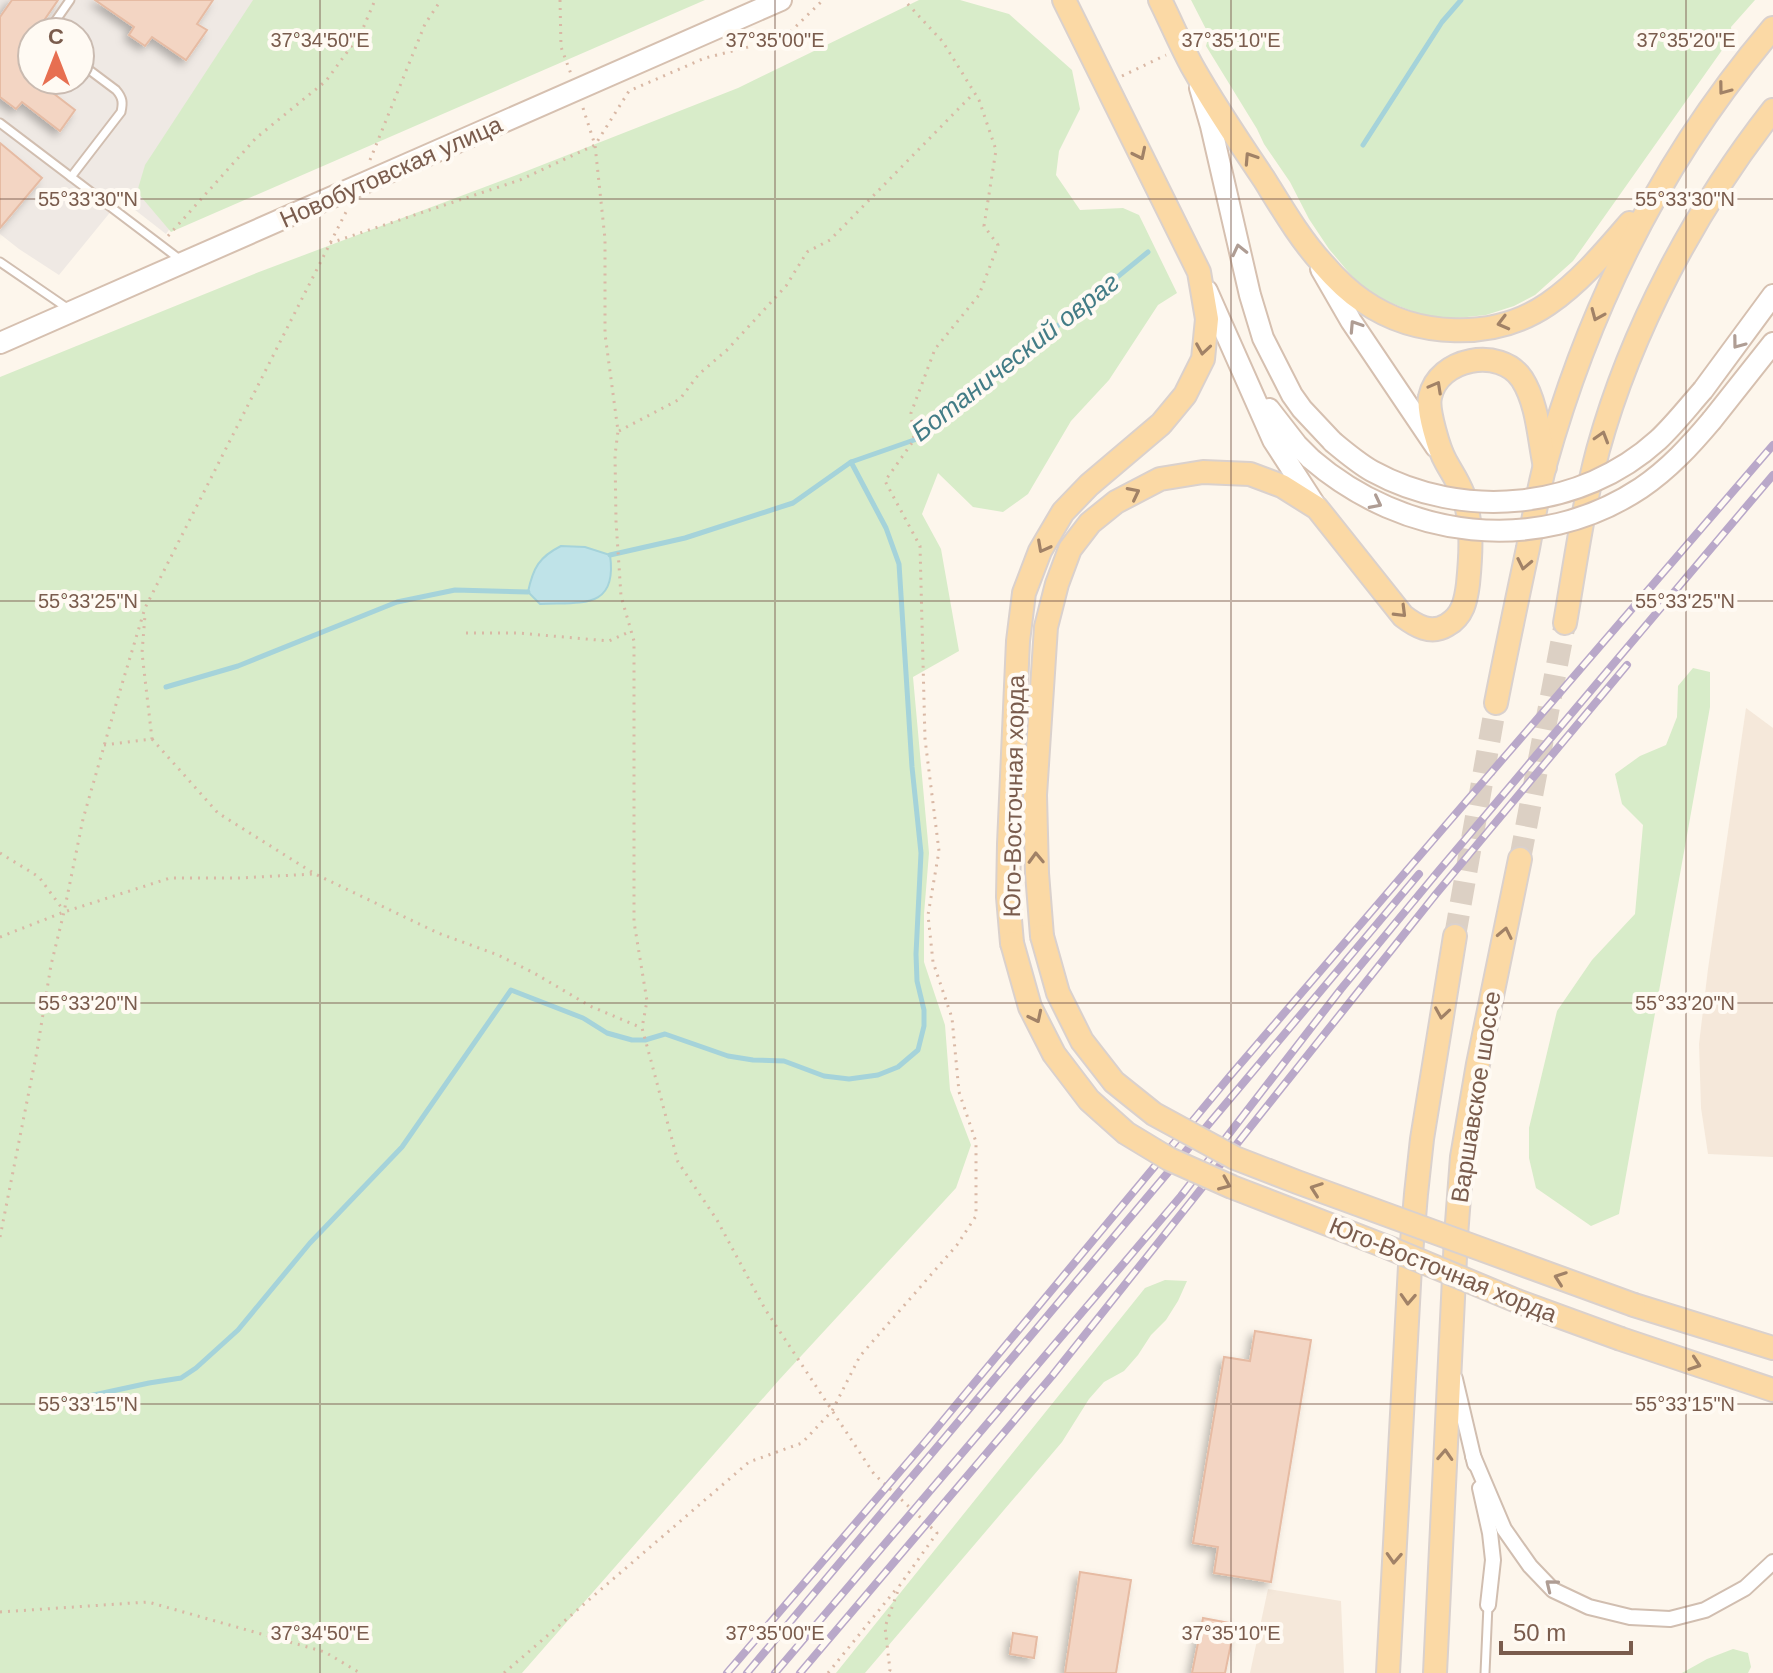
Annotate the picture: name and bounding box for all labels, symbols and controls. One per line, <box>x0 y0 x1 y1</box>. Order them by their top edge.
north arrow <box>16 16 96 96</box>
text: С <box>48 24 64 49</box>
text: 37°34'50"E <box>271 29 370 51</box>
text: 37°35'00"E <box>726 29 825 51</box>
text: 37°35'10"E <box>1182 29 1281 51</box>
text: 37°35'20"E <box>1637 29 1736 51</box>
one-way arrow <box>1720 80 1734 94</box>
street label: Новобутовская улица <box>276 110 507 233</box>
one-way arrow <box>1130 145 1145 160</box>
one-way arrow <box>1244 152 1259 166</box>
text: 55°33'30"N <box>38 188 138 210</box>
text: 55°33'30"N <box>1635 188 1735 210</box>
one-way arrow <box>1232 243 1249 257</box>
water label: Ботанический овраг <box>905 267 1125 447</box>
one-way arrow <box>1591 307 1607 321</box>
one-way arrow <box>1497 314 1511 331</box>
one-way arrow <box>1349 320 1364 335</box>
one-way arrow <box>1733 334 1748 348</box>
one-way arrow <box>1195 343 1212 356</box>
one-way arrow <box>1427 381 1442 395</box>
one-way arrow <box>1593 431 1609 445</box>
one-way arrow <box>1126 487 1141 502</box>
one-way arrow <box>1367 493 1382 508</box>
one-way arrow <box>1038 539 1053 554</box>
one-way arrow <box>1517 557 1534 570</box>
text: 55°33'25"N <box>38 590 138 612</box>
text: 55°33'25"N <box>1635 590 1735 612</box>
one-way arrow <box>1392 603 1406 617</box>
street label: Юго-Восточная хорда <box>998 674 1029 918</box>
one-way arrow <box>1028 851 1045 864</box>
one-way arrow <box>1496 927 1513 940</box>
street label: Варшавское шоссе <box>1445 989 1506 1205</box>
text: 55°33'20"N <box>38 992 138 1014</box>
text: 55°33'20"N <box>1635 992 1735 1014</box>
one-way arrow <box>1435 1006 1452 1020</box>
one-way arrow <box>1026 1009 1041 1024</box>
one-way arrow <box>1217 1175 1231 1191</box>
one-way arrow <box>1310 1182 1324 1199</box>
street label: Юго-Восточная хорда <box>1326 1212 1561 1328</box>
one-way arrow <box>1554 1271 1568 1288</box>
one-way arrow <box>1400 1293 1417 1306</box>
one-way arrow <box>1687 1354 1701 1370</box>
text: 55°33'15"N <box>38 1393 138 1415</box>
text: 55°33'15"N <box>1635 1393 1735 1415</box>
one-way arrow <box>1437 1448 1454 1461</box>
one-way arrow <box>1386 1552 1403 1565</box>
one-way arrow <box>1546 1580 1560 1595</box>
scale bar <box>1501 1605 1631 1655</box>
text: 50 m <box>1513 1619 1566 1646</box>
text: 37°34'50"E <box>271 1622 370 1644</box>
text: 37°35'00"E <box>726 1622 825 1644</box>
text: 37°35'10"E <box>1182 1622 1281 1644</box>

